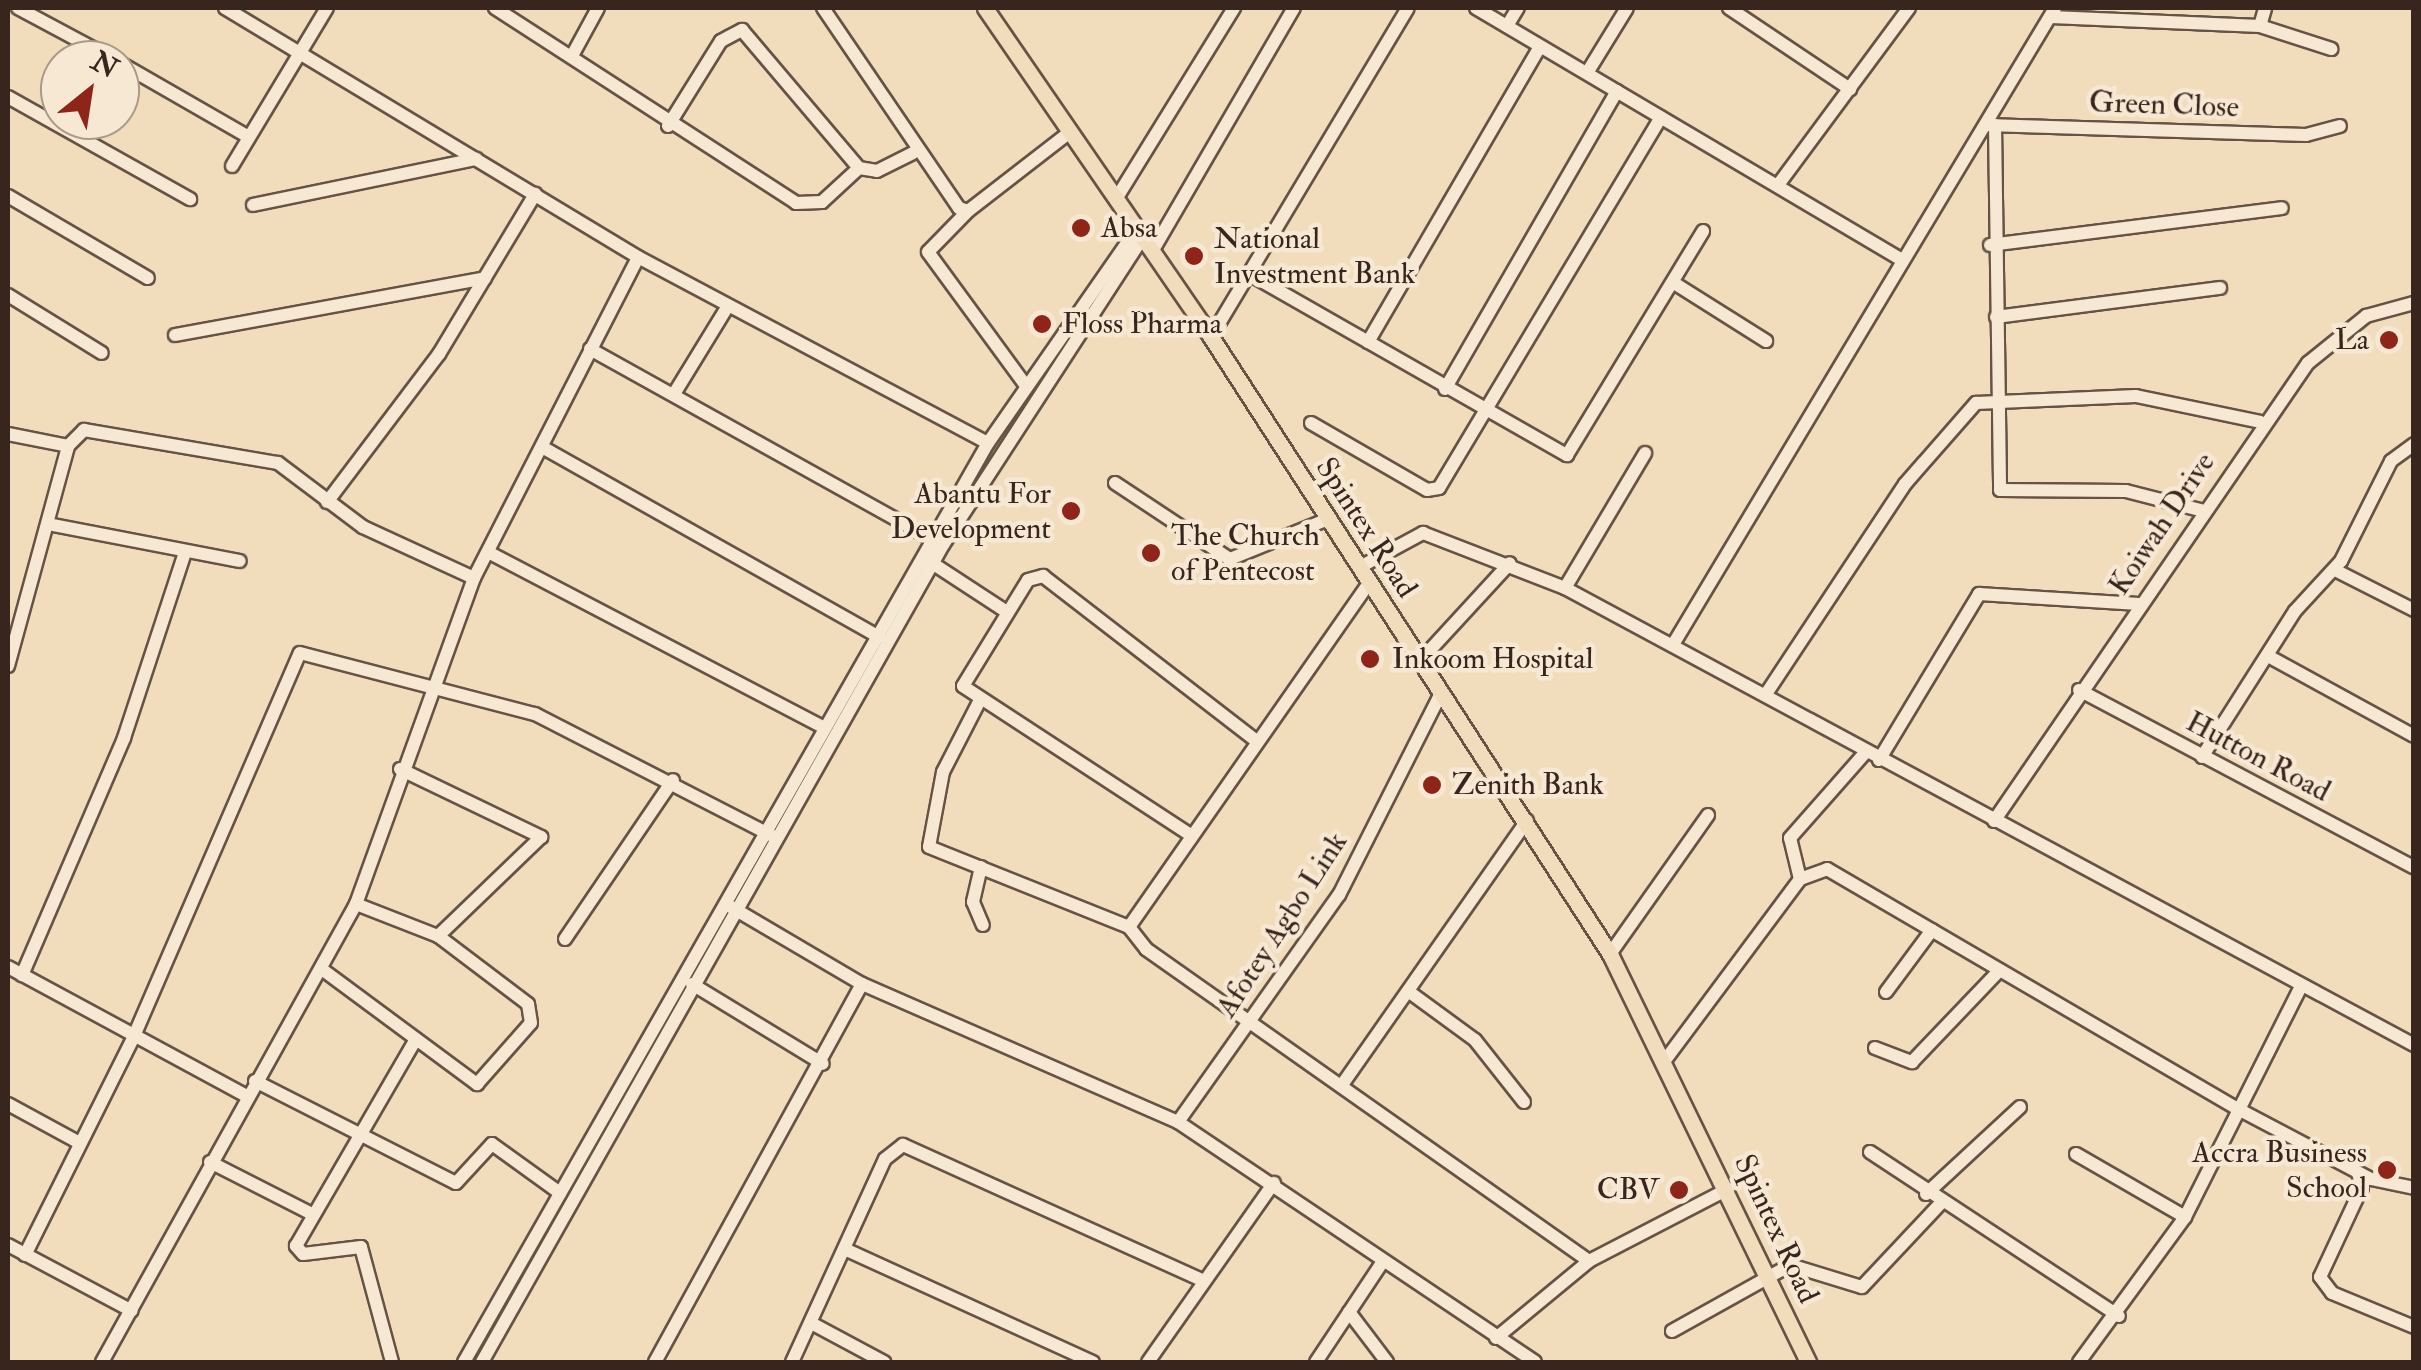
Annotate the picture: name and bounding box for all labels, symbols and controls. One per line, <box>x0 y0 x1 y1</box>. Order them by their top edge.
north arrow <box>40 40 140 140</box>
text: N <box>85 44 124 87</box>
street label: Green Close <box>2088 84 2240 126</box>
place label: Absa <box>1101 210 1157 246</box>
marker: Absa <box>1070 217 1092 239</box>
place label: National Investment Bank <box>1214 221 1415 292</box>
marker: National Investment Bank <box>1183 245 1205 267</box>
place label: Floss Pharma <box>1062 306 1222 342</box>
marker: Floss Pharma <box>1031 313 1053 335</box>
place label: La <box>2335 322 2369 358</box>
marker: La <box>2378 329 2400 351</box>
street label: Koiwah Drive <box>2101 446 2223 602</box>
street label: Spintex Road <box>1307 451 1425 605</box>
place label: Abantu For Development <box>891 476 1051 546</box>
marker: Abantu For Development <box>1060 500 1082 522</box>
place label: The Church of Pentecost <box>1171 518 1320 588</box>
marker: The Church of Pentecost <box>1140 542 1162 564</box>
place label: Inkoom Hospital <box>1392 641 1593 677</box>
marker: Inkoom Hospital <box>1357 646 1383 672</box>
street label: Hutton Road <box>2180 704 2336 810</box>
place label: Zenith Bank <box>1452 767 1604 803</box>
marker: Zenith Bank <box>1421 774 1443 796</box>
street label: Afotey Agbo Link <box>1209 826 1355 1024</box>
place label: Accra Business School <box>2192 1135 2367 1206</box>
street label: Spintex Road <box>1726 1149 1826 1309</box>
marker: Accra Business School <box>2376 1159 2398 1181</box>
place label: CBV <box>1597 1172 1659 1208</box>
marker: CBV <box>1668 1179 1690 1201</box>

